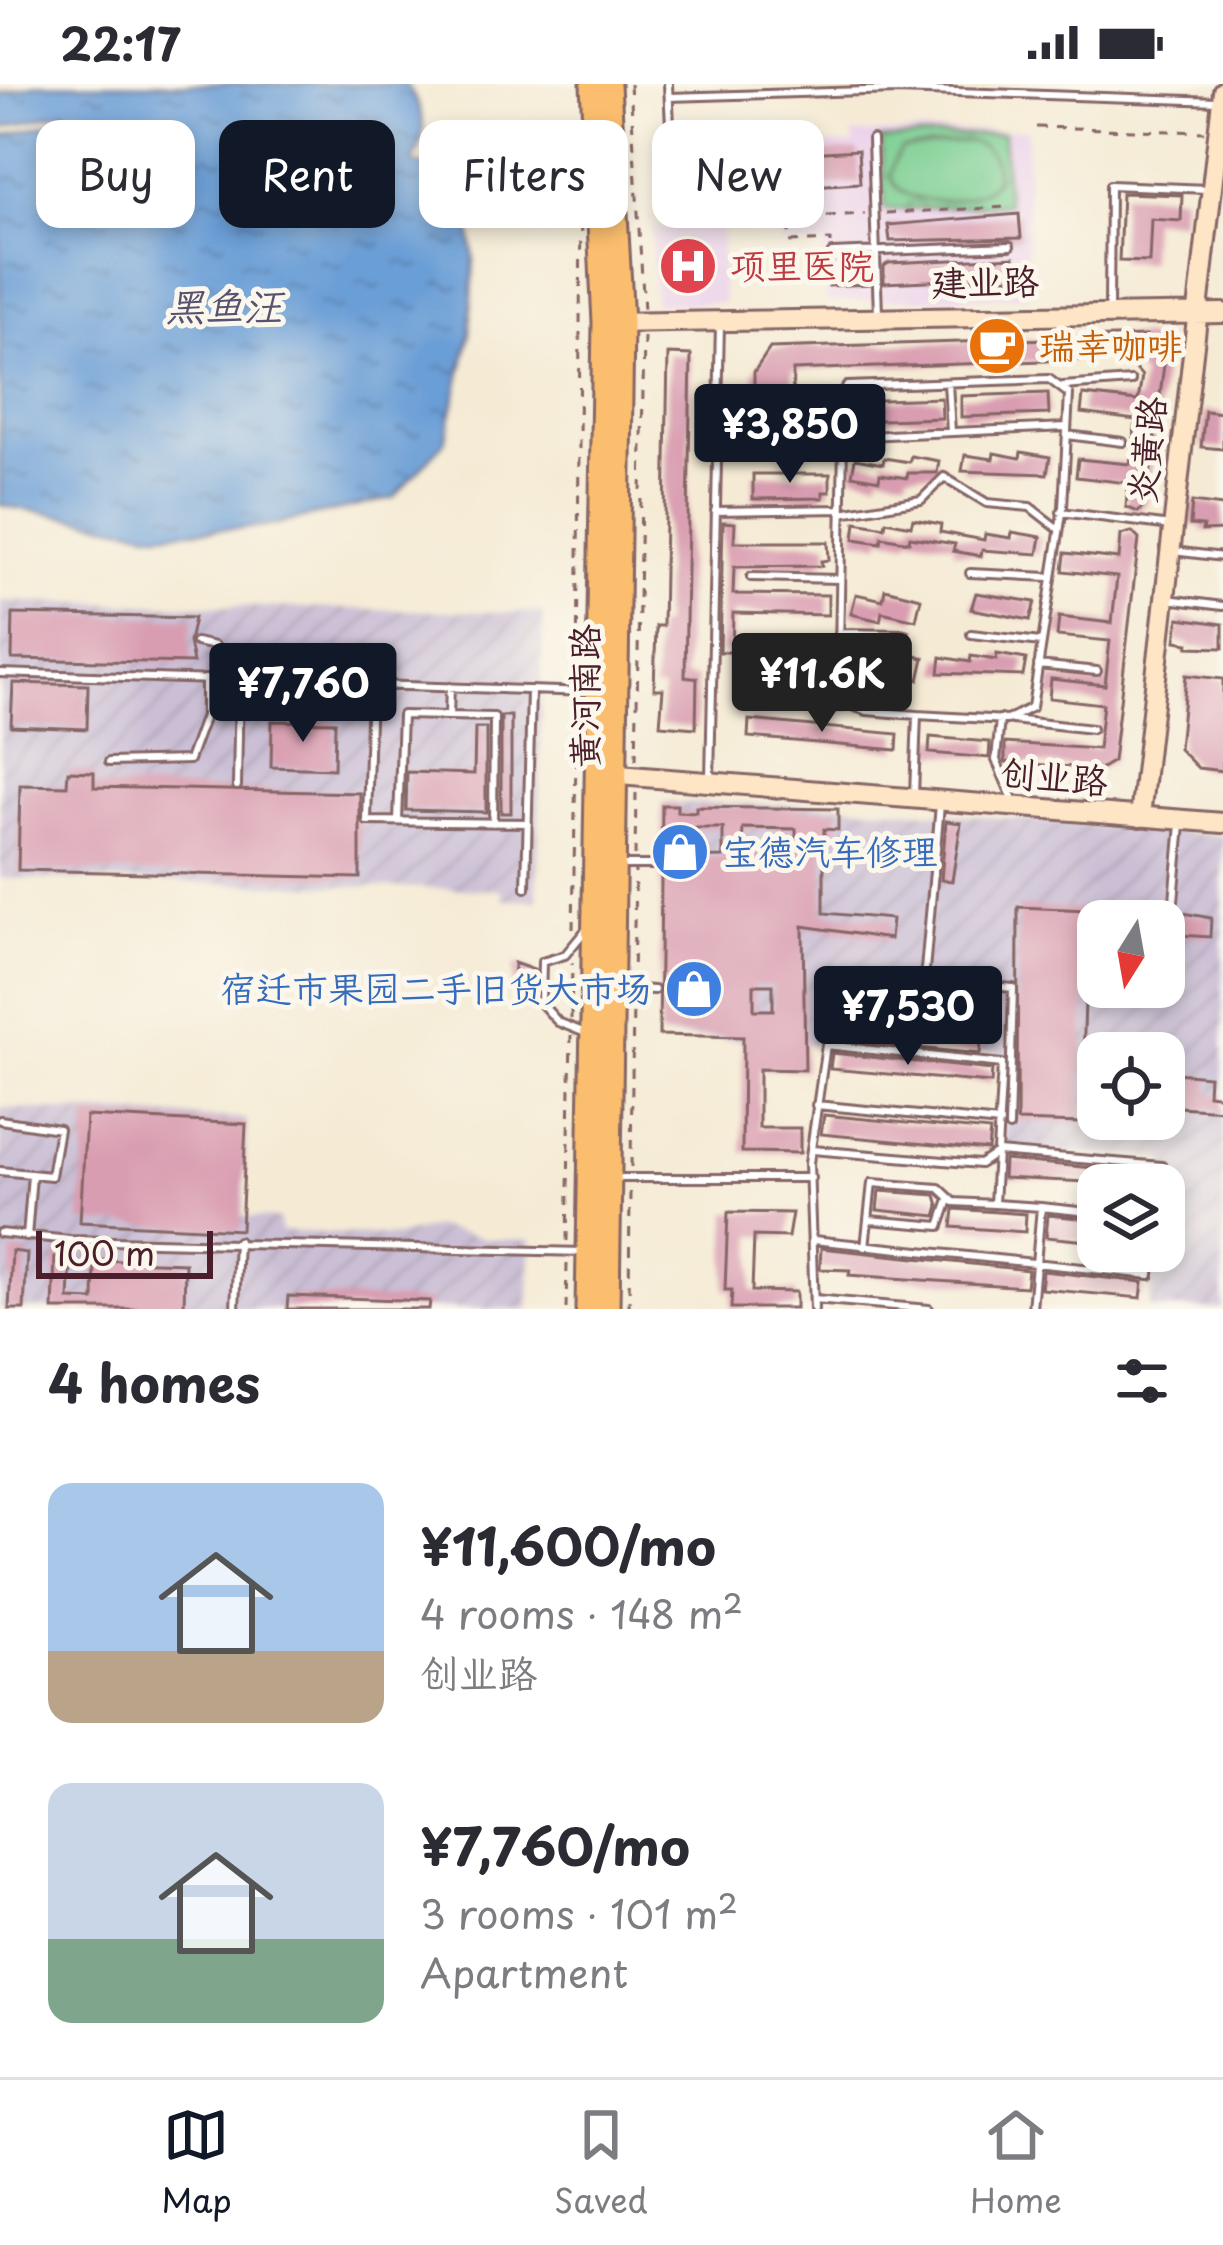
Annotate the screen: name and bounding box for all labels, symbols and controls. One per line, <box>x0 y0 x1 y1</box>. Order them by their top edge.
text: 22:17 <box>60 8 181 76</box>
chip: Buy <box>36 120 195 228</box>
chip: Rent <box>219 120 395 228</box>
chip: Filters <box>419 120 628 228</box>
chip: New <box>652 120 824 228</box>
hospital icon: 项里医院 <box>657 235 719 297</box>
place label: 项里医院 <box>730 237 874 291</box>
street label: 建业路 <box>930 252 1039 308</box>
water label: 黑鱼汪 <box>165 275 285 334</box>
cafe icon: 瑞幸咖啡 <box>966 315 1028 377</box>
place label: 瑞幸咖啡 <box>1039 317 1183 371</box>
pin: ¥3,850 <box>692 384 888 486</box>
text: ¥3,850 <box>721 393 859 452</box>
street label: 炎黄路 <box>1113 393 1178 506</box>
street label: 黄河南路 <box>556 624 610 768</box>
pin: ¥11.6K <box>724 633 920 735</box>
text: ¥11.6K <box>759 642 885 701</box>
pin: ¥7,760 <box>205 643 401 745</box>
text: ¥7,760 <box>236 652 370 711</box>
street label: 创业路 <box>998 743 1110 807</box>
shop icon: 宝德汽车修理 <box>649 821 711 883</box>
place label: 宝德汽车修理 <box>722 823 938 877</box>
north arrow <box>1077 900 1185 1008</box>
map controls <box>1077 900 1185 1272</box>
shop icon: 宿迁市果园二手旧货大市场 <box>663 958 725 1020</box>
place label: 宿迁市果园二手旧货大市场 <box>220 960 652 1014</box>
pin: ¥7,530 <box>810 966 1006 1068</box>
text: ¥7,530 <box>841 975 975 1034</box>
button: locate <box>1077 1032 1185 1140</box>
button: layers <box>1077 1164 1185 1272</box>
scale bar <box>36 1225 213 1278</box>
text: 100 m <box>54 1227 155 1277</box>
text: 4 homes <box>48 1343 260 1420</box>
icon: filters <box>1109 1348 1175 1414</box>
text: ¥11,600/mo <box>420 1506 716 1583</box>
icon: home <box>144 1531 288 1675</box>
text: 4 rooms · 148 m² <box>420 1583 743 1642</box>
text: 创业路 <box>420 1642 537 1701</box>
text: ¥7,760/mo <box>420 1806 690 1883</box>
icon: home <box>144 1831 288 1975</box>
text: 3 rooms · 101 m² <box>420 1883 738 1942</box>
text: Apartment <box>420 1942 628 2001</box>
tab: Map <box>161 2102 232 2224</box>
tab: Saved <box>554 2102 648 2224</box>
tab: Home <box>970 2102 1062 2224</box>

